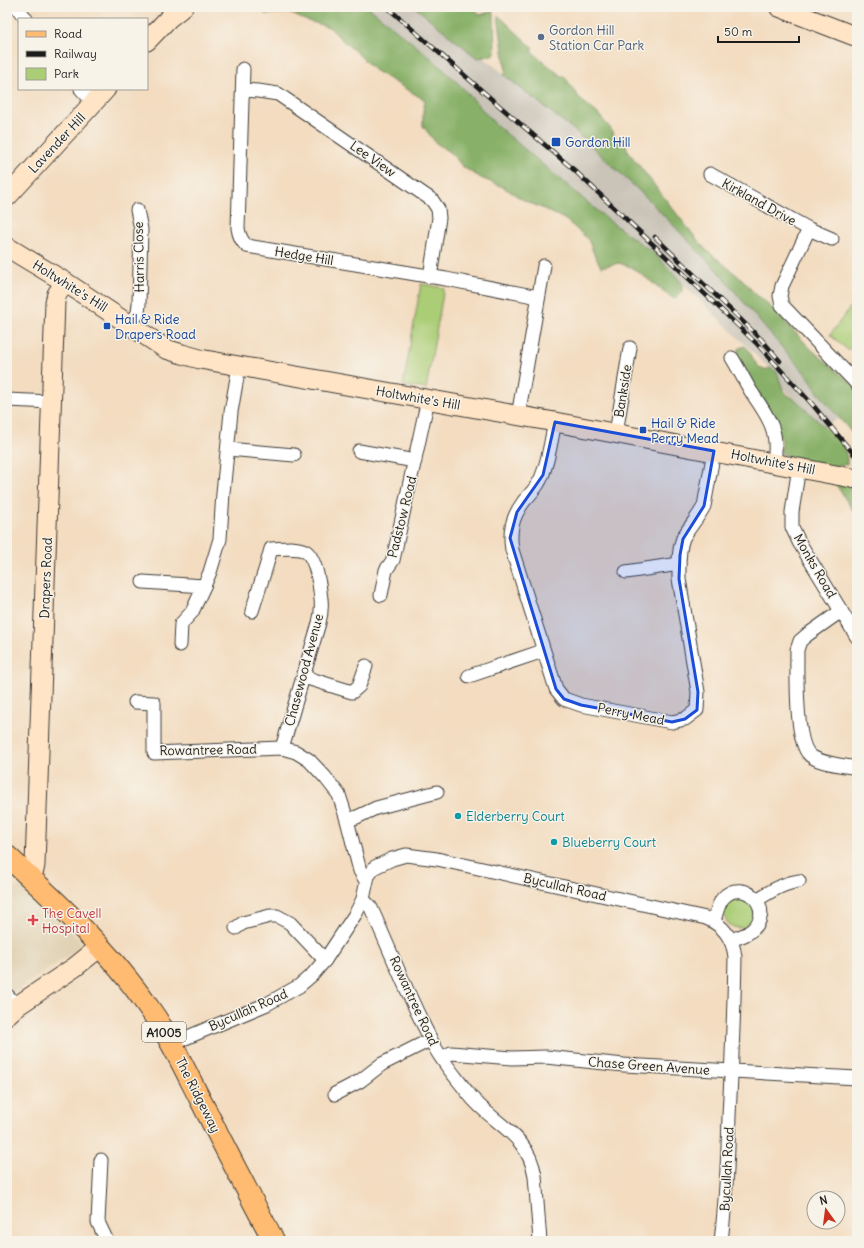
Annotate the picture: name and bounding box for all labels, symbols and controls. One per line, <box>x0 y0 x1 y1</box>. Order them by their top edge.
legend <box>18 18 148 90</box>
scale bar <box>718 18 799 44</box>
place label: Gordon Hill Station Car Park <box>549 22 645 54</box>
text: 50 m <box>724 24 753 39</box>
text: Road <box>54 26 82 41</box>
marker: Gordon Hill Station Car Park <box>536 32 546 42</box>
text: Railway <box>54 46 97 61</box>
text: Park <box>54 66 79 81</box>
street label: Lavender Hill <box>25 109 89 177</box>
place label: Gordon Hill <box>565 134 631 151</box>
marker: Gordon Hill <box>550 136 562 148</box>
street label: Lee View <box>347 137 399 181</box>
street label: Kirkland Drive <box>719 175 799 229</box>
street label: Harris Close <box>130 221 148 293</box>
street label: Hedge Hill <box>273 243 335 269</box>
street label: Holtwhite's Hill <box>29 256 111 316</box>
place label: Hail & Ride Drapers Road <box>115 311 196 343</box>
marker: Hail & Ride Drapers Road <box>102 321 112 331</box>
street label: Bankside <box>610 363 636 419</box>
street label: Holtwhite's Hill <box>374 382 462 414</box>
place label: Hail & Ride Perry Mead <box>651 415 719 447</box>
marker: Hail & Ride Perry Mead <box>638 425 648 435</box>
street label: Holtwhite's Hill <box>729 446 817 478</box>
street label: Padstow Road <box>384 474 420 560</box>
street label: Monks Road <box>790 531 840 601</box>
street label: Drapers Road <box>36 537 56 619</box>
street label: Chasewood Avenue <box>281 612 327 728</box>
street label: Perry Mead <box>596 699 666 729</box>
street label: Rowantree Road <box>159 741 257 759</box>
place label: Elderberry Court <box>466 808 565 825</box>
marker: Elderberry Court <box>453 811 463 821</box>
place label: Blueberry Court <box>562 834 657 851</box>
marker: Blueberry Court <box>549 837 559 847</box>
street label: Bycullah Road <box>522 869 608 905</box>
place label: The Cavell Hospital <box>42 905 101 937</box>
marker: The Cavell Hospital <box>27 914 39 926</box>
street label: Rowantree Road <box>386 953 442 1049</box>
street label: Bycullah Road <box>206 985 290 1035</box>
road number: A1005 <box>142 1022 186 1042</box>
street label: Chase Green Avenue <box>588 1053 710 1079</box>
street label: The Ridgeway <box>172 1054 224 1136</box>
street label: Bycullah Road <box>716 1126 738 1212</box>
north arrow <box>806 1190 846 1230</box>
text: N <box>818 1193 829 1208</box>

